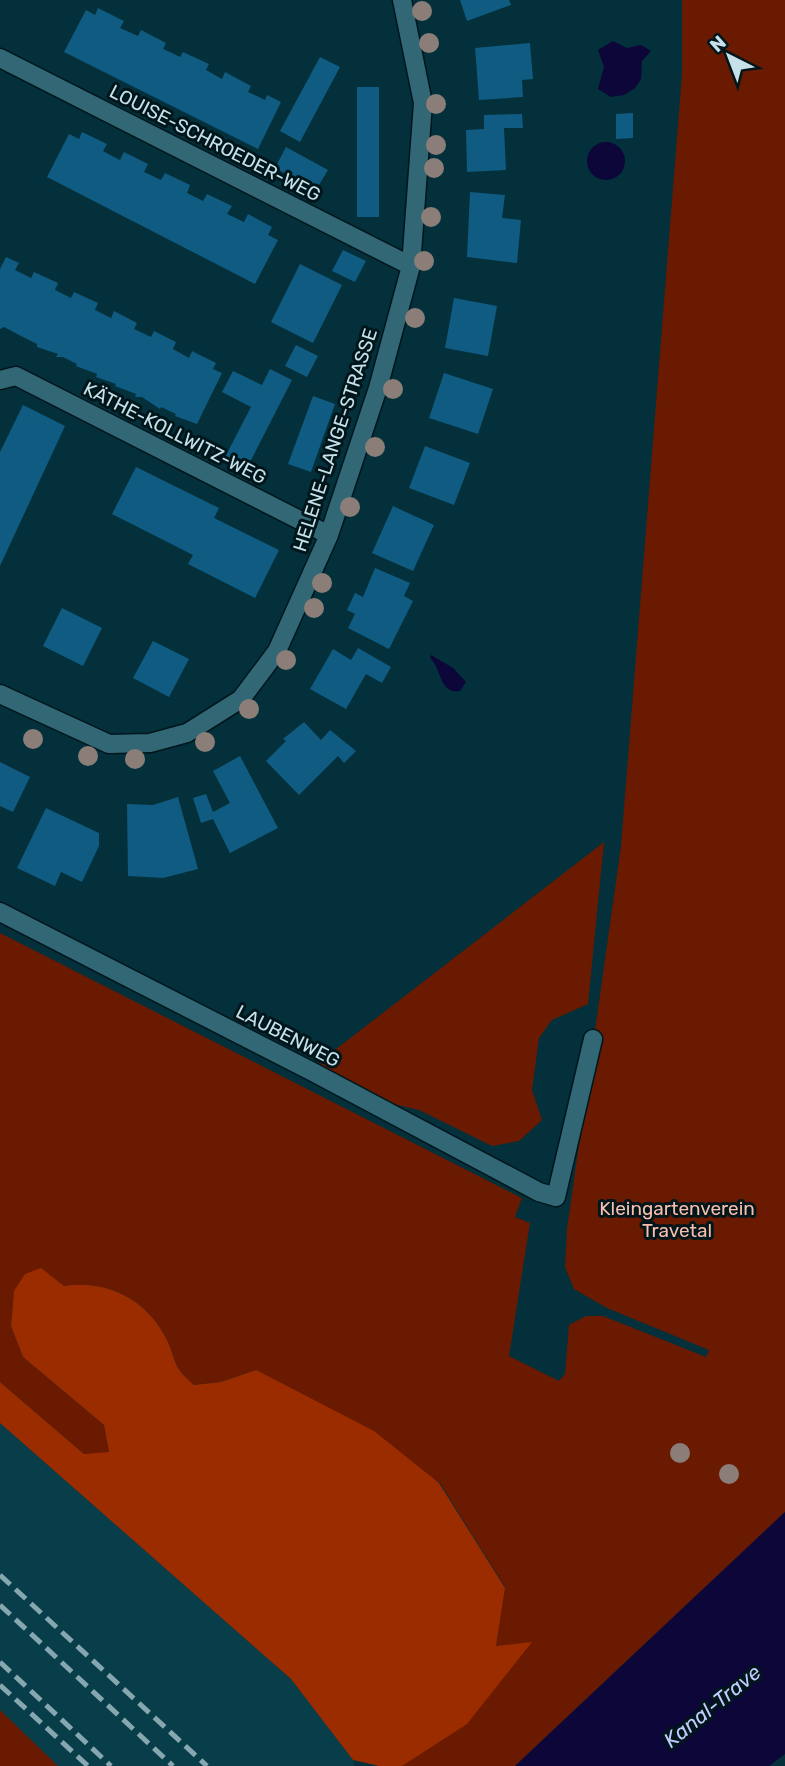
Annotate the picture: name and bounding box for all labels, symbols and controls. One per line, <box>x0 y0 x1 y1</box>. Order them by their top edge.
north arrow <box>694 21 764 91</box>
text: N <box>705 31 731 57</box>
street label: LOUISE-SCHROEDER-WEG <box>106 80 324 206</box>
street label: HELENE-LANGE-STRASSE <box>288 326 382 554</box>
street label: KÄTHE-KOLLWITZ-WEG <box>80 377 270 489</box>
street label: LAUBENWEG <box>232 1000 344 1072</box>
park label: Kleingartenverein Travetal <box>599 1197 755 1242</box>
water label: Kanal-Trave <box>658 1659 766 1753</box>

